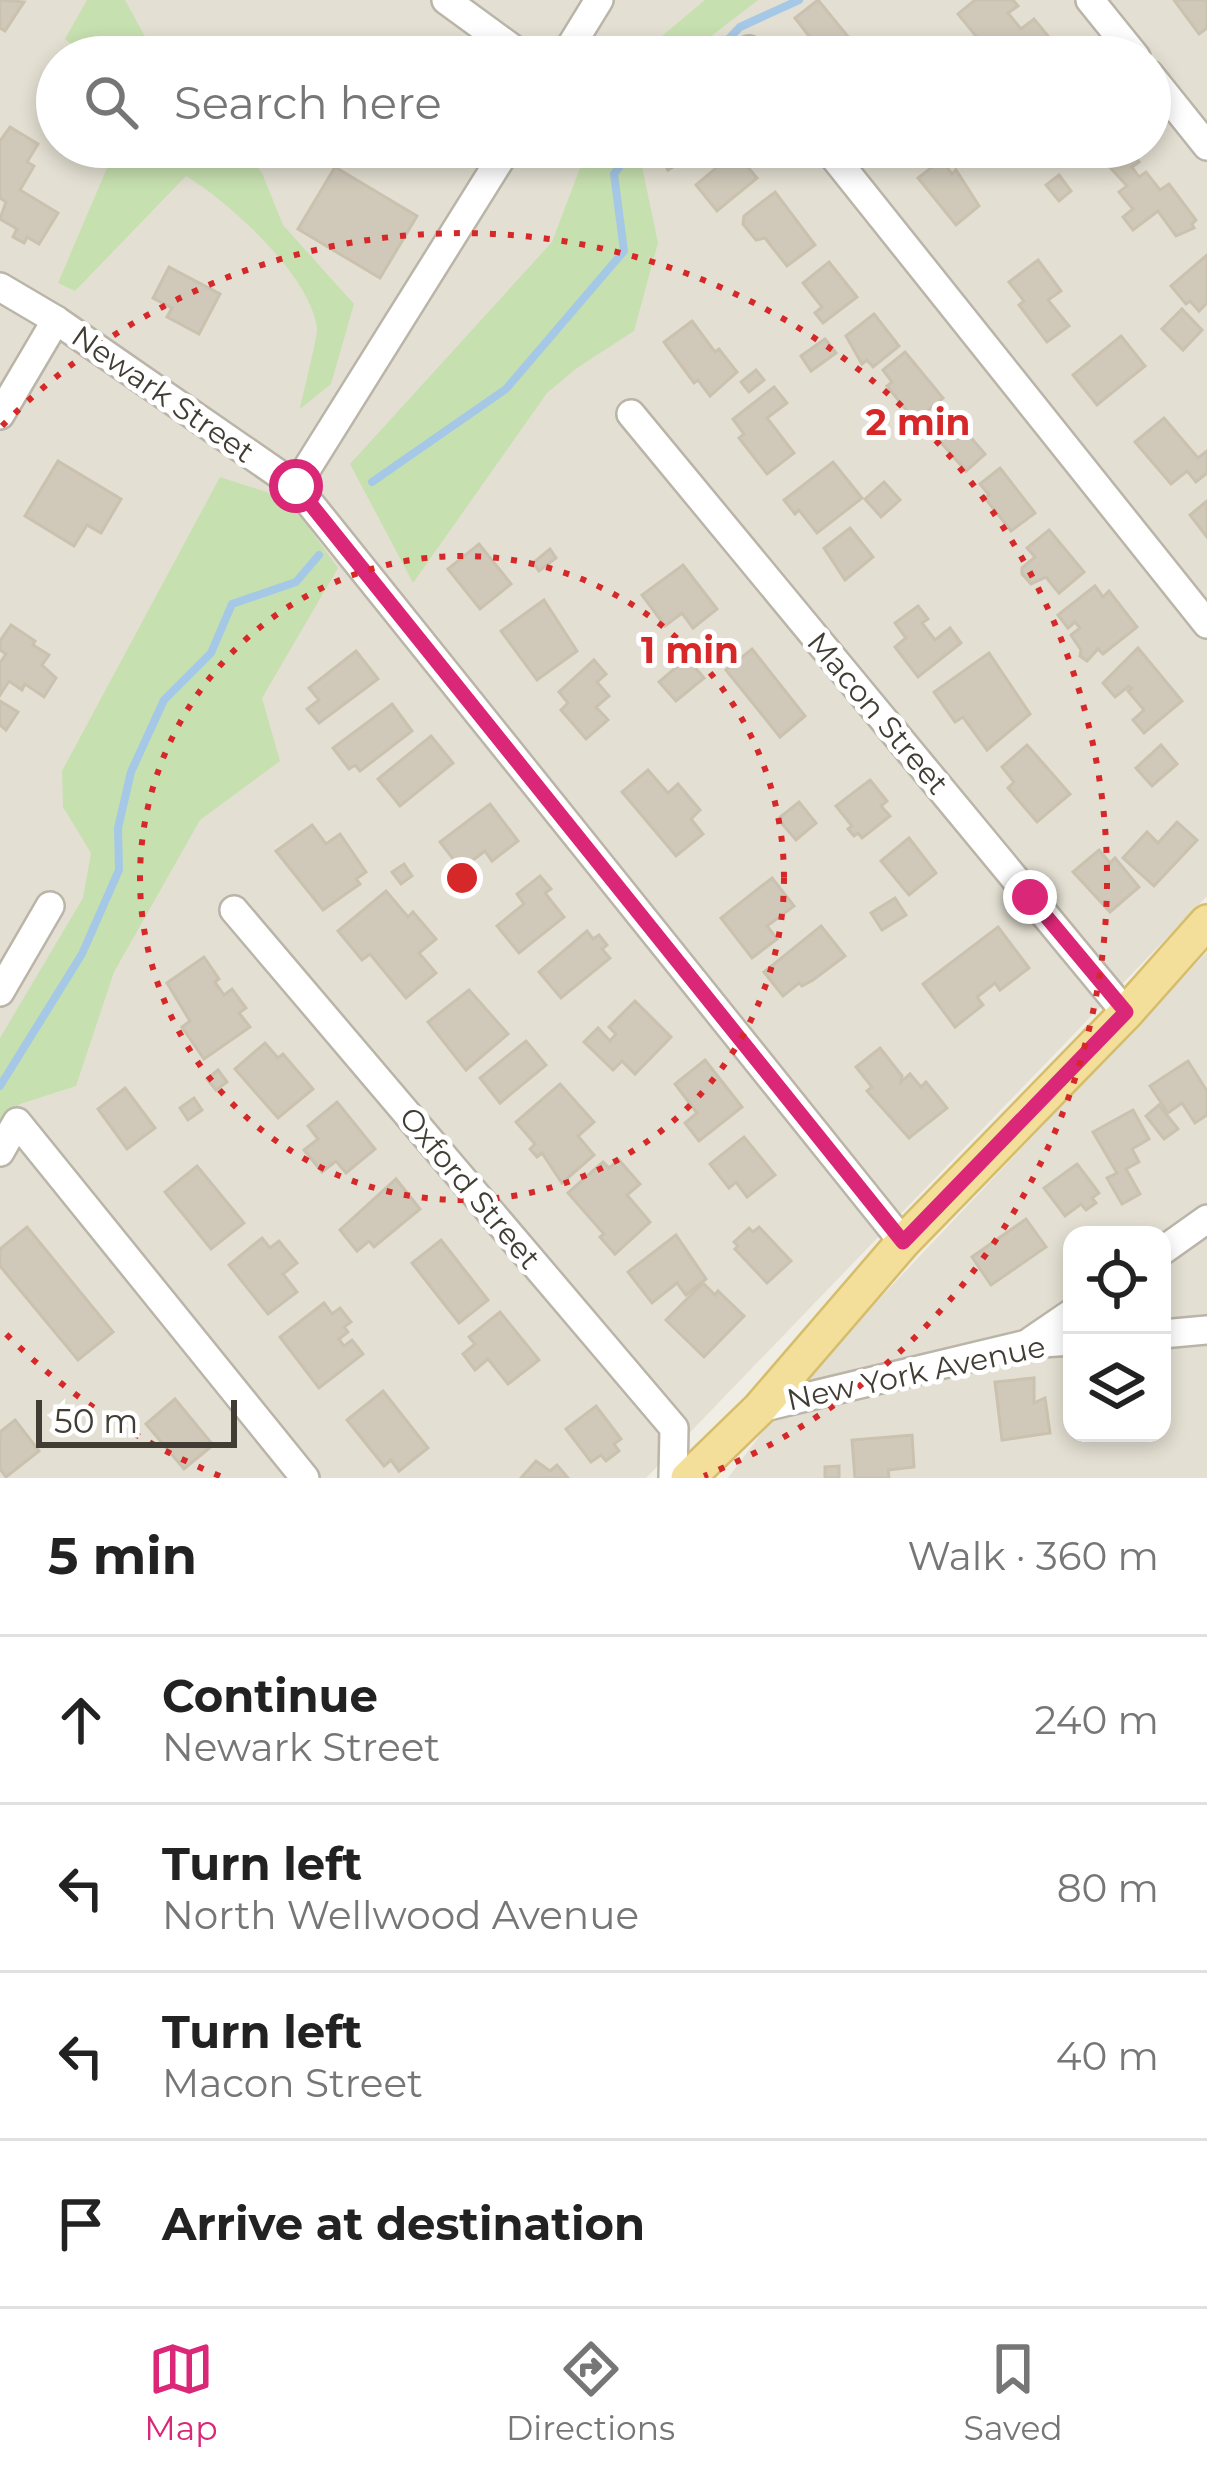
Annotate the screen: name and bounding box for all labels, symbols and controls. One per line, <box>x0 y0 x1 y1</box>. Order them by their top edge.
search box <box>36 36 1171 168</box>
icon: search <box>78 69 144 135</box>
text: Search here <box>174 75 442 130</box>
street label: Newark Street <box>65 317 261 471</box>
text: 2 min <box>866 400 970 444</box>
route start <box>269 459 323 513</box>
street label: Macon Street <box>799 624 957 802</box>
text: 1 min <box>641 628 739 672</box>
centre of rings <box>441 857 483 899</box>
route end <box>1003 870 1057 924</box>
street label: Oxford Street <box>392 1099 548 1277</box>
map controls <box>1063 1226 1171 1442</box>
button: locate <box>1063 1226 1171 1334</box>
street label: New York Avenue <box>783 1328 1049 1418</box>
button: layers <box>1063 1334 1171 1442</box>
scale bar <box>36 1394 237 1447</box>
text: 50 m <box>54 1401 138 1441</box>
text: 5 min <box>48 1525 197 1587</box>
text: Walk · 360 m <box>908 1532 1159 1580</box>
text: Continue <box>162 1668 378 1723</box>
icon: ahead <box>48 1687 114 1753</box>
text: 240 m <box>1035 1696 1159 1744</box>
text: Newark Street <box>162 1723 440 1771</box>
text: Turn left <box>162 1836 362 1891</box>
icon: left <box>48 1855 114 1921</box>
text: 80 m <box>1057 1864 1159 1912</box>
text: North Wellwood Avenue <box>162 1891 639 1939</box>
text: Turn left <box>162 2004 362 2059</box>
icon: left <box>48 2023 114 2089</box>
text: 40 m <box>1056 2032 1159 2080</box>
text: Macon Street <box>162 2059 423 2107</box>
icon: arrive <box>48 2191 114 2257</box>
text: Arrive at destination <box>162 2196 645 2251</box>
tab: Map <box>144 2336 218 2448</box>
tab: Directions <box>506 2336 675 2448</box>
tab: Saved <box>964 2336 1063 2448</box>

